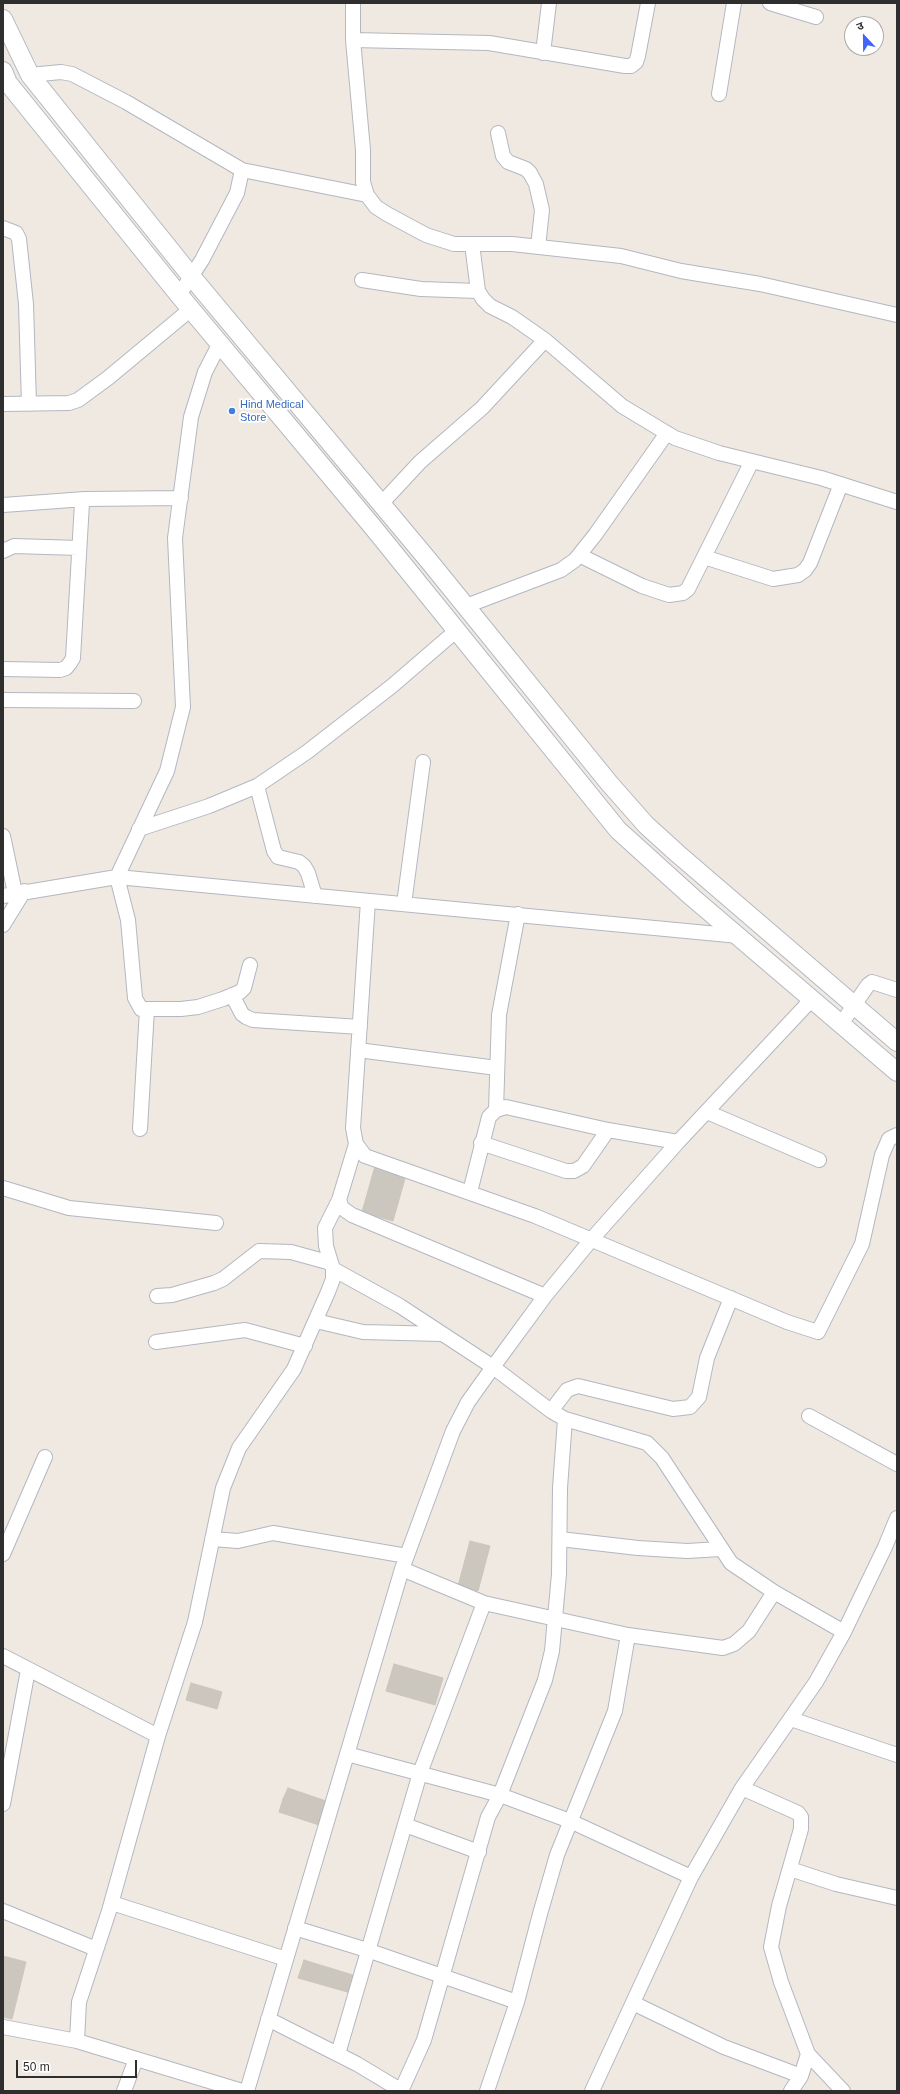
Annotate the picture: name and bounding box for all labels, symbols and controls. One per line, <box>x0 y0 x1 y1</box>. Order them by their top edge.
north arrow <box>844 16 884 56</box>
text: उ <box>855 19 865 33</box>
place label: Hind Medical Store <box>240 398 304 424</box>
marker: Hind Medical Store <box>227 406 237 416</box>
scale bar <box>18 2052 139 2078</box>
text: 50 m <box>23 2060 50 2074</box>

